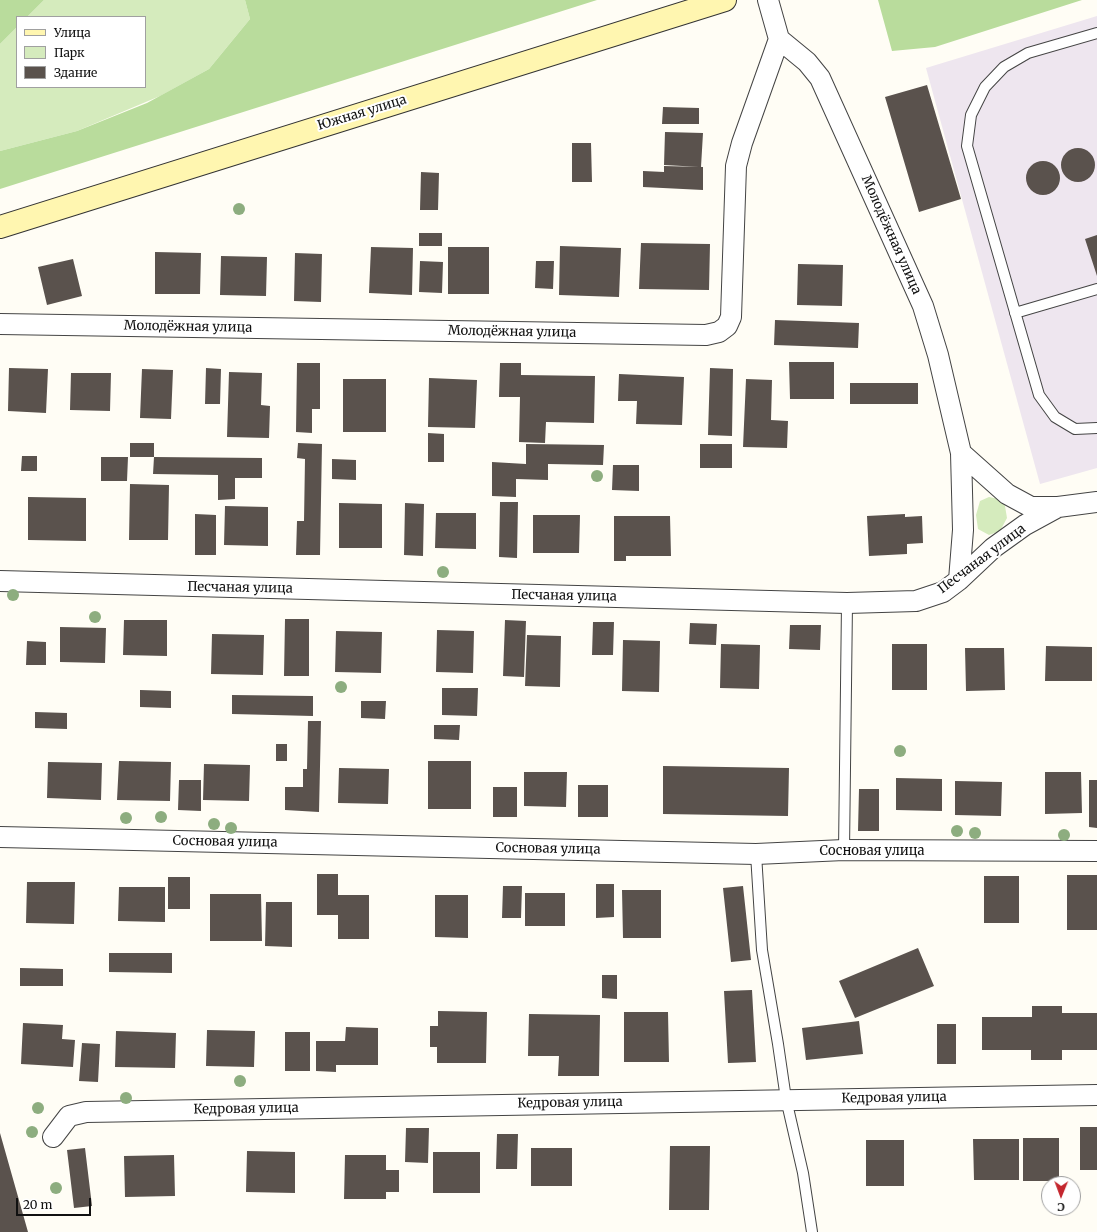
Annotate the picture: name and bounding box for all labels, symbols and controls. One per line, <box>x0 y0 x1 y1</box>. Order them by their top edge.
legend <box>16 16 146 88</box>
text: Улица <box>54 25 91 40</box>
text: Парк <box>54 45 85 60</box>
text: Здание <box>54 65 97 80</box>
street label: Южная улица <box>316 92 408 134</box>
street label: Молодёжная улица <box>858 173 924 297</box>
street label: Молодёжная улица <box>124 318 252 336</box>
street label: Молодёжная улица <box>448 323 576 341</box>
street label: Песчаная улица <box>935 521 1029 597</box>
street label: Песчаная улица <box>187 579 293 597</box>
street label: Песчаная улица <box>511 587 617 605</box>
street label: Сосновая улица <box>172 833 278 851</box>
street label: Сосновая улица <box>495 840 601 858</box>
street label: Сосновая улица <box>820 843 924 859</box>
street label: Кедровая улица <box>841 1089 947 1107</box>
street label: Кедровая улица <box>517 1094 623 1112</box>
street label: Кедровая улица <box>193 1100 299 1118</box>
north arrow <box>1041 1176 1081 1216</box>
scale bar <box>18 1190 93 1216</box>
text: 20 m <box>23 1197 52 1212</box>
text: С <box>1057 1200 1065 1214</box>

